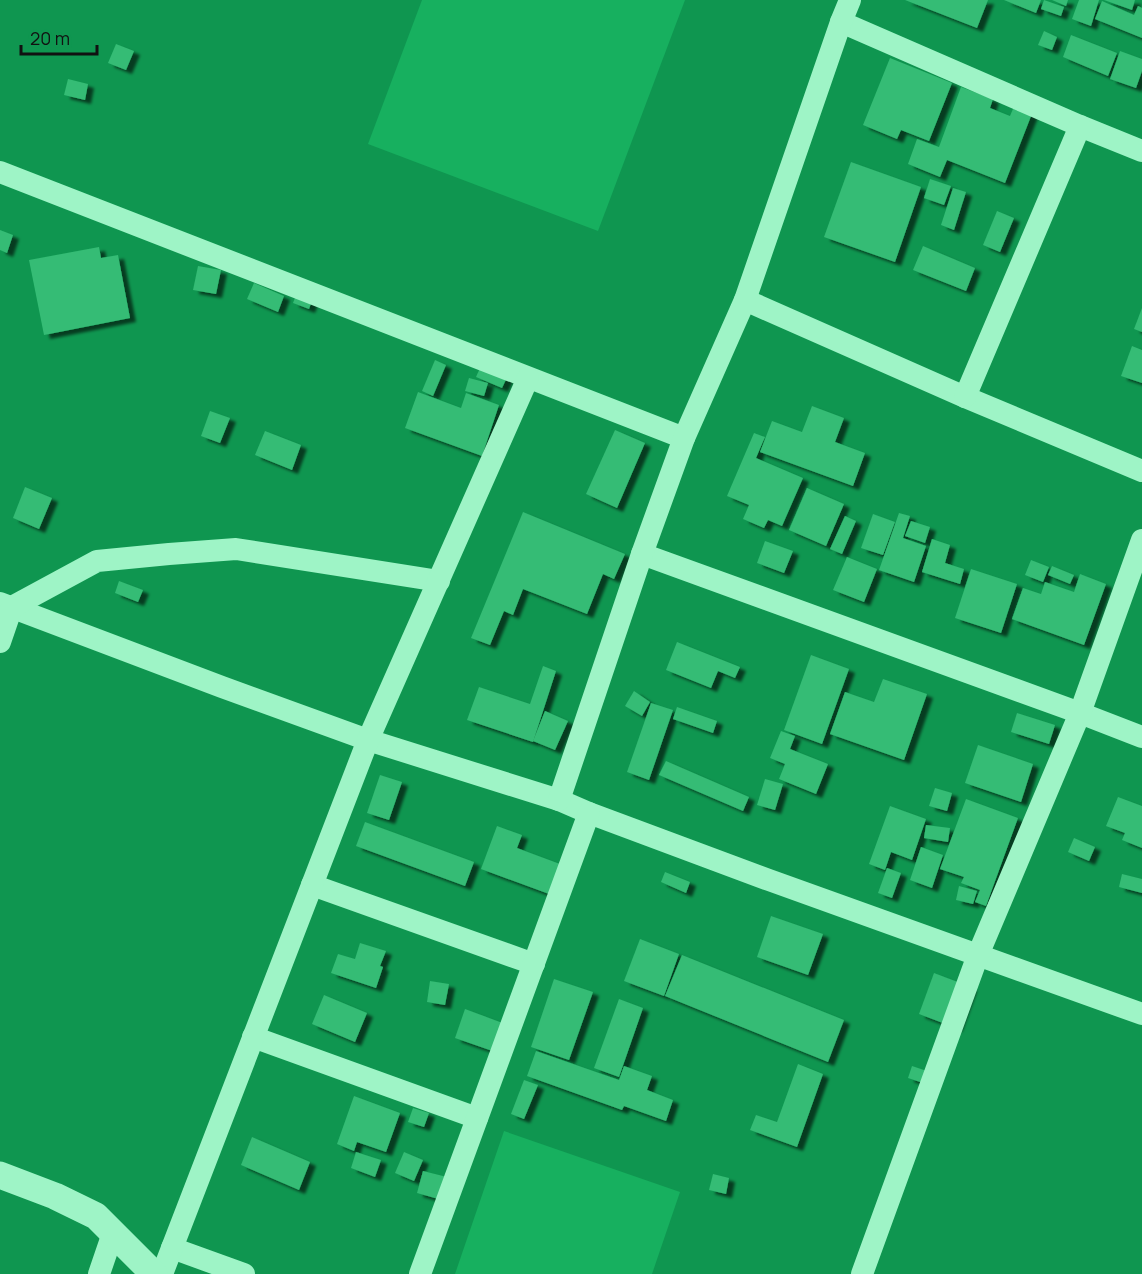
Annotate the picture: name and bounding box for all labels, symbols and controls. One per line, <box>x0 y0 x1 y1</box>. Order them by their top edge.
scale bar <box>21 18 98 56</box>
text: 20 m <box>30 26 70 50</box>

